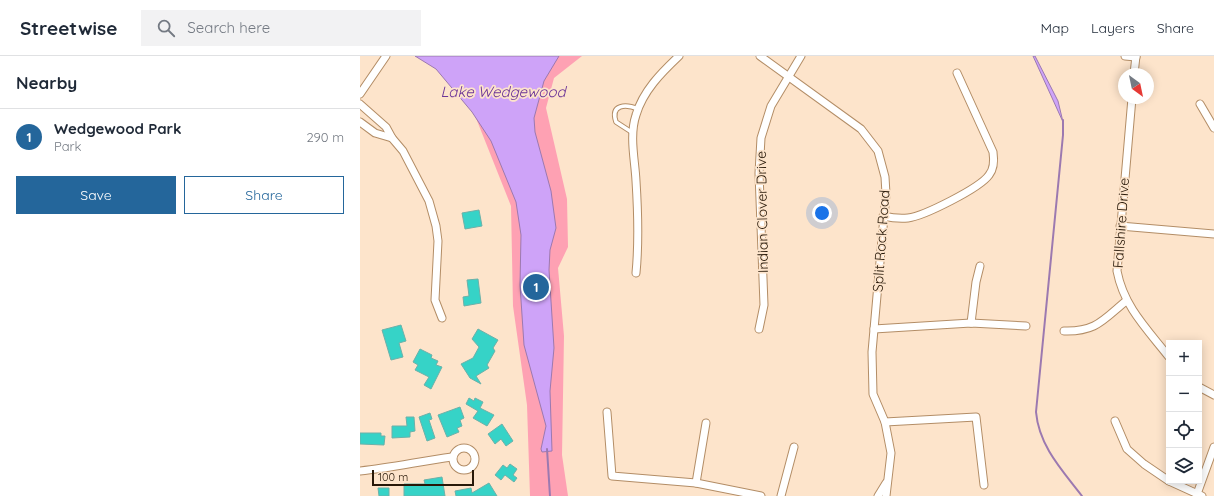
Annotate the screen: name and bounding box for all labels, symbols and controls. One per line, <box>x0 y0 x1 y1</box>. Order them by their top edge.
search box <box>141 10 421 46</box>
text: Streetwise <box>20 16 117 40</box>
icon: search <box>155 17 177 39</box>
text: Search here <box>187 18 270 37</box>
text: Map <box>1040 19 1069 37</box>
text: Layers <box>1091 19 1135 37</box>
text: Share <box>1157 19 1194 37</box>
north arrow <box>1118 68 1154 104</box>
text: Nearby <box>16 72 77 93</box>
water label: Lake Wedgewood <box>440 82 567 101</box>
text: Wedgewood Park <box>54 119 182 138</box>
text: 1 <box>26 129 32 145</box>
text: 290 m <box>306 129 344 145</box>
text: Park <box>54 138 82 154</box>
street label: Indian Clover Drive <box>752 151 772 273</box>
button: Save <box>16 176 176 214</box>
button: Share <box>184 176 344 214</box>
street label: Fallshire Drive <box>1109 177 1133 269</box>
street label: Split Rock Road <box>868 189 894 293</box>
your location <box>812 203 832 223</box>
pin: 1 <box>523 272 549 302</box>
map controls <box>1166 340 1202 484</box>
button: + <box>1166 340 1202 376</box>
button: − <box>1166 376 1202 412</box>
button: locate <box>1166 412 1202 448</box>
button: layers <box>1166 448 1202 484</box>
scale bar <box>372 468 474 487</box>
text: 100 m <box>378 470 408 484</box>

